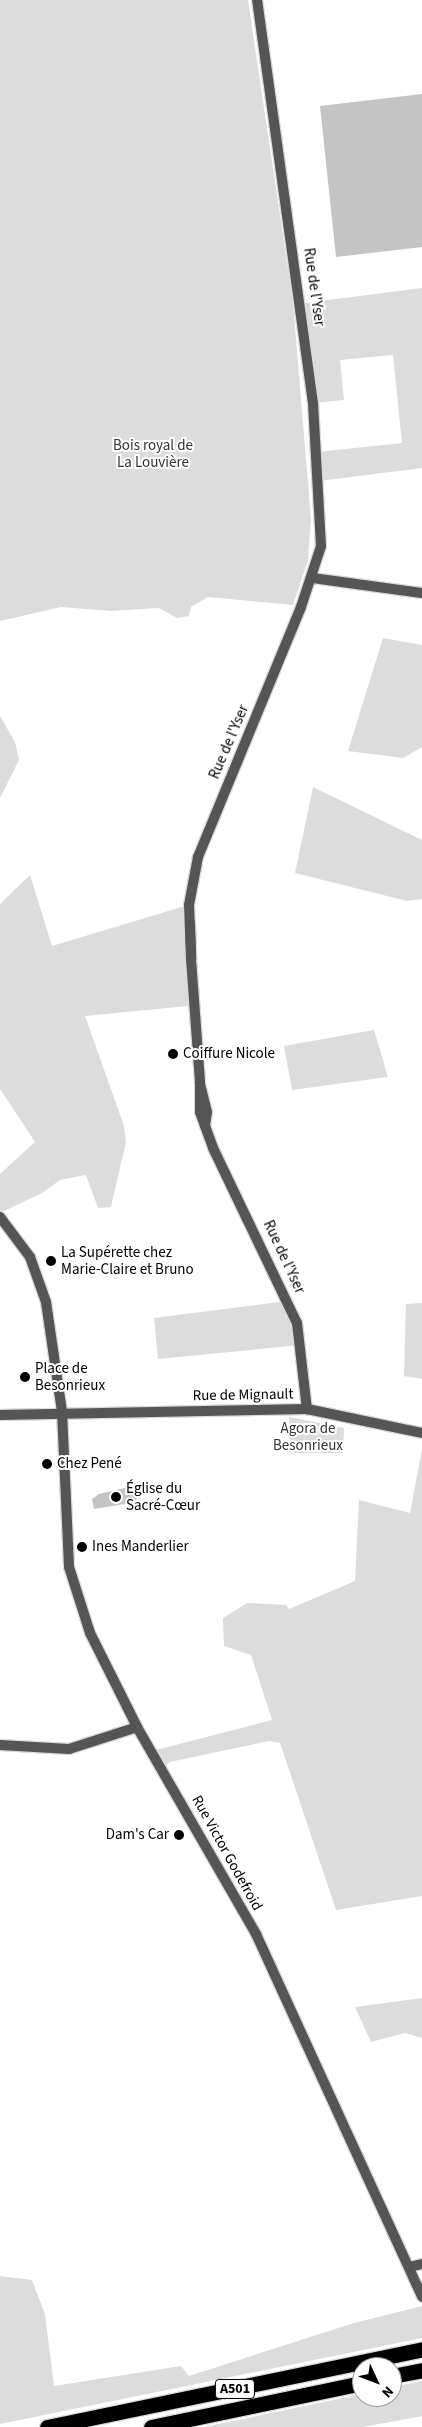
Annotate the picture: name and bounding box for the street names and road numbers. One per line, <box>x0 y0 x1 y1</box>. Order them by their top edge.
street label: Rue de l'Yser <box>300 247 328 327</box>
street label: Rue de l'Yser <box>205 702 253 782</box>
street label: Rue de l'Yser <box>259 1217 309 1297</box>
street label: Rue de Mignault <box>192 1385 294 1405</box>
street label: Rue Victor Godefroid <box>188 1792 266 1914</box>
road number: A501 <box>214 2378 256 2400</box>

